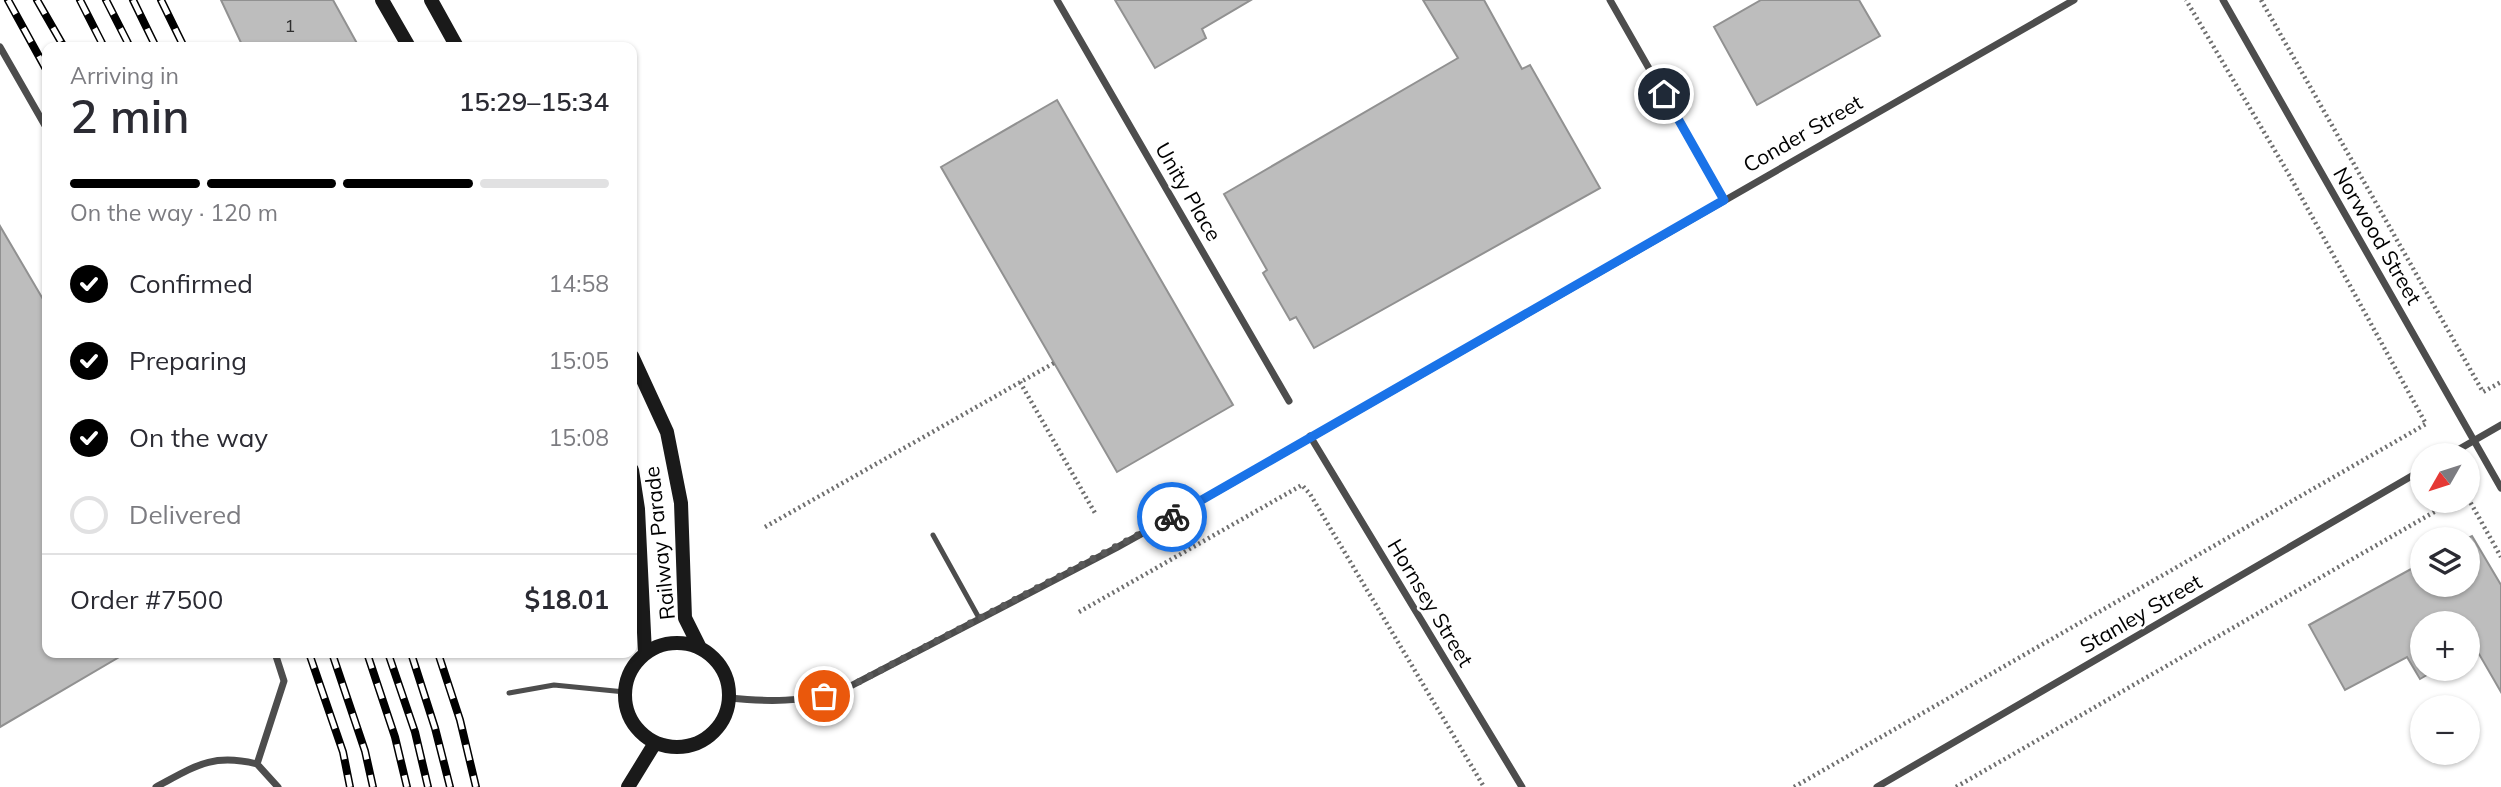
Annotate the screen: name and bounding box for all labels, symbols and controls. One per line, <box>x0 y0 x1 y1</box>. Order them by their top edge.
house number: 1 <box>285 14 295 37</box>
text: Arriving in <box>70 61 179 90</box>
pin <box>1634 64 1694 124</box>
icon: home <box>1645 75 1683 113</box>
text: 15:29–15:34 <box>459 85 609 118</box>
text: 2 min <box>70 87 189 145</box>
street label: Conder Street <box>1738 89 1867 178</box>
street label: Unity Place <box>1150 138 1228 245</box>
street label: Norwood Street <box>2328 162 2428 309</box>
text: On the way · 120 m <box>70 198 278 227</box>
icon: check <box>70 265 108 303</box>
text: Confirmed <box>129 267 253 300</box>
text: 14:58 <box>549 269 609 298</box>
icon: check <box>70 342 108 380</box>
text: Preparing <box>129 344 247 377</box>
text: 15:05 <box>549 346 609 375</box>
icon: check <box>70 419 108 457</box>
text: On the way <box>129 421 268 454</box>
text: 15:08 <box>549 423 609 452</box>
north arrow <box>2410 443 2480 513</box>
map controls <box>2410 443 2480 765</box>
street label: Railway Parade <box>638 465 680 621</box>
courier <box>1137 482 1207 552</box>
text: Delivered <box>129 498 242 531</box>
icon: bike <box>1153 498 1191 536</box>
button: layers <box>2410 527 2480 597</box>
street label: Hornsey Street <box>1383 534 1479 671</box>
street label: Stanley Street <box>2075 568 2206 658</box>
text: Order #7500 <box>70 583 223 616</box>
text: $18.01 <box>525 583 609 616</box>
button: + <box>2410 611 2480 681</box>
pin <box>794 666 854 726</box>
icon: bag <box>805 677 843 715</box>
button: − <box>2410 695 2480 765</box>

